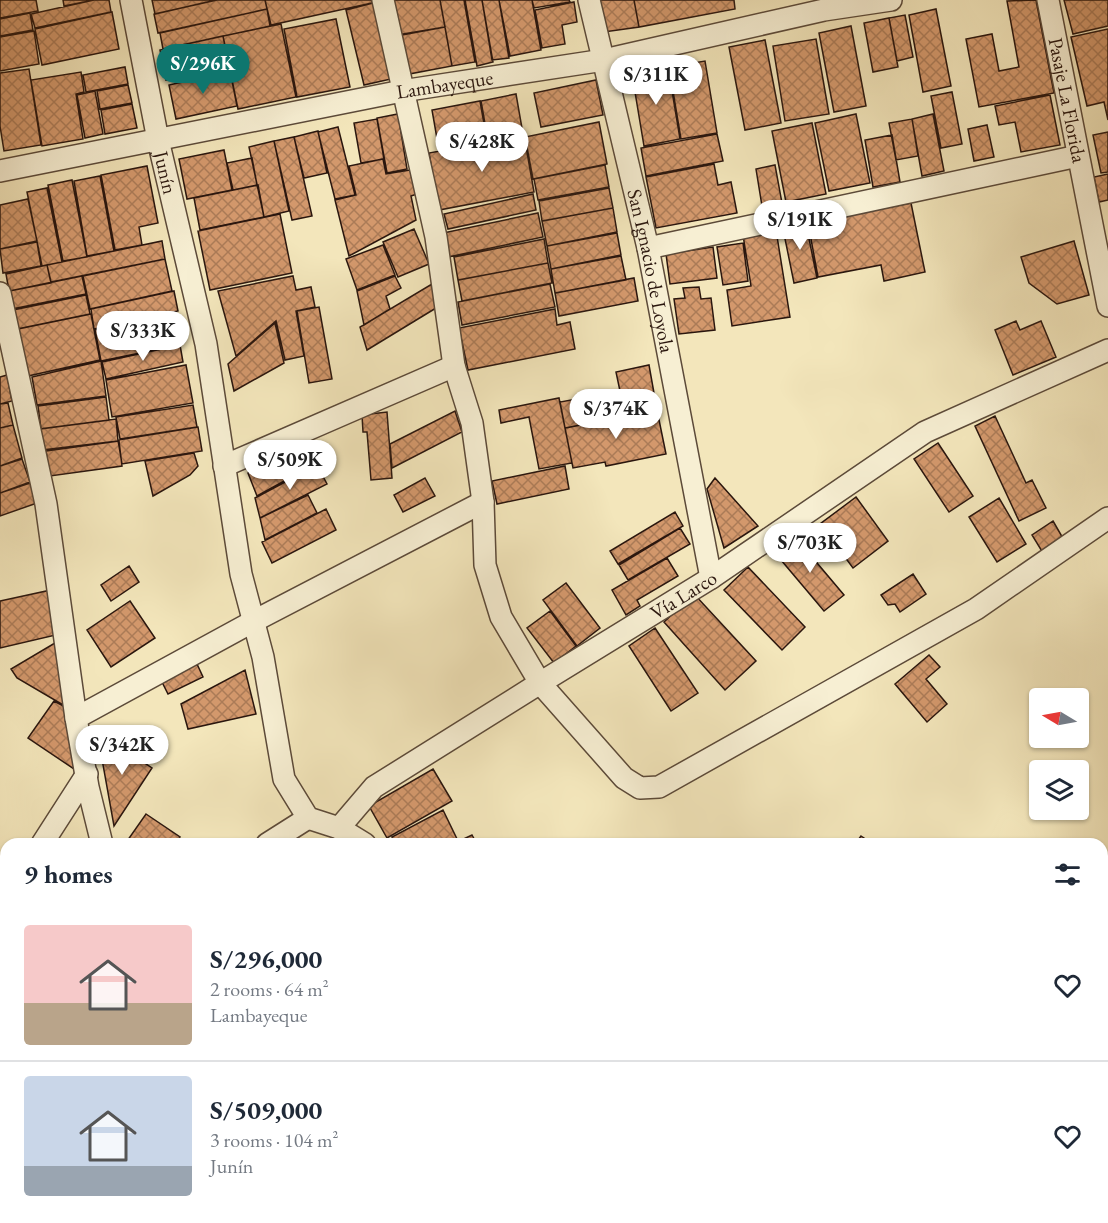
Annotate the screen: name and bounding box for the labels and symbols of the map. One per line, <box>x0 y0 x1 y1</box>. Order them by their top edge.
street label: Pasaje La Florida <box>1043 35 1093 165</box>
pin: S/296K <box>154 44 252 95</box>
pin: S/311K <box>607 55 705 106</box>
street label: Lambayeque <box>394 64 495 105</box>
pin: S/428K <box>433 122 531 173</box>
street label: Junín <box>148 146 183 197</box>
street label: San Ignacio de Loyola <box>621 186 681 355</box>
pin: S/191K <box>751 200 849 251</box>
pin: S/333K <box>94 311 192 362</box>
pin: S/374K <box>567 389 665 440</box>
pin: S/509K <box>241 440 339 491</box>
pin: S/703K <box>761 523 859 574</box>
street label: Vía Larco <box>645 565 722 625</box>
north arrow <box>1029 688 1089 748</box>
pin: S/342K <box>73 725 171 776</box>

